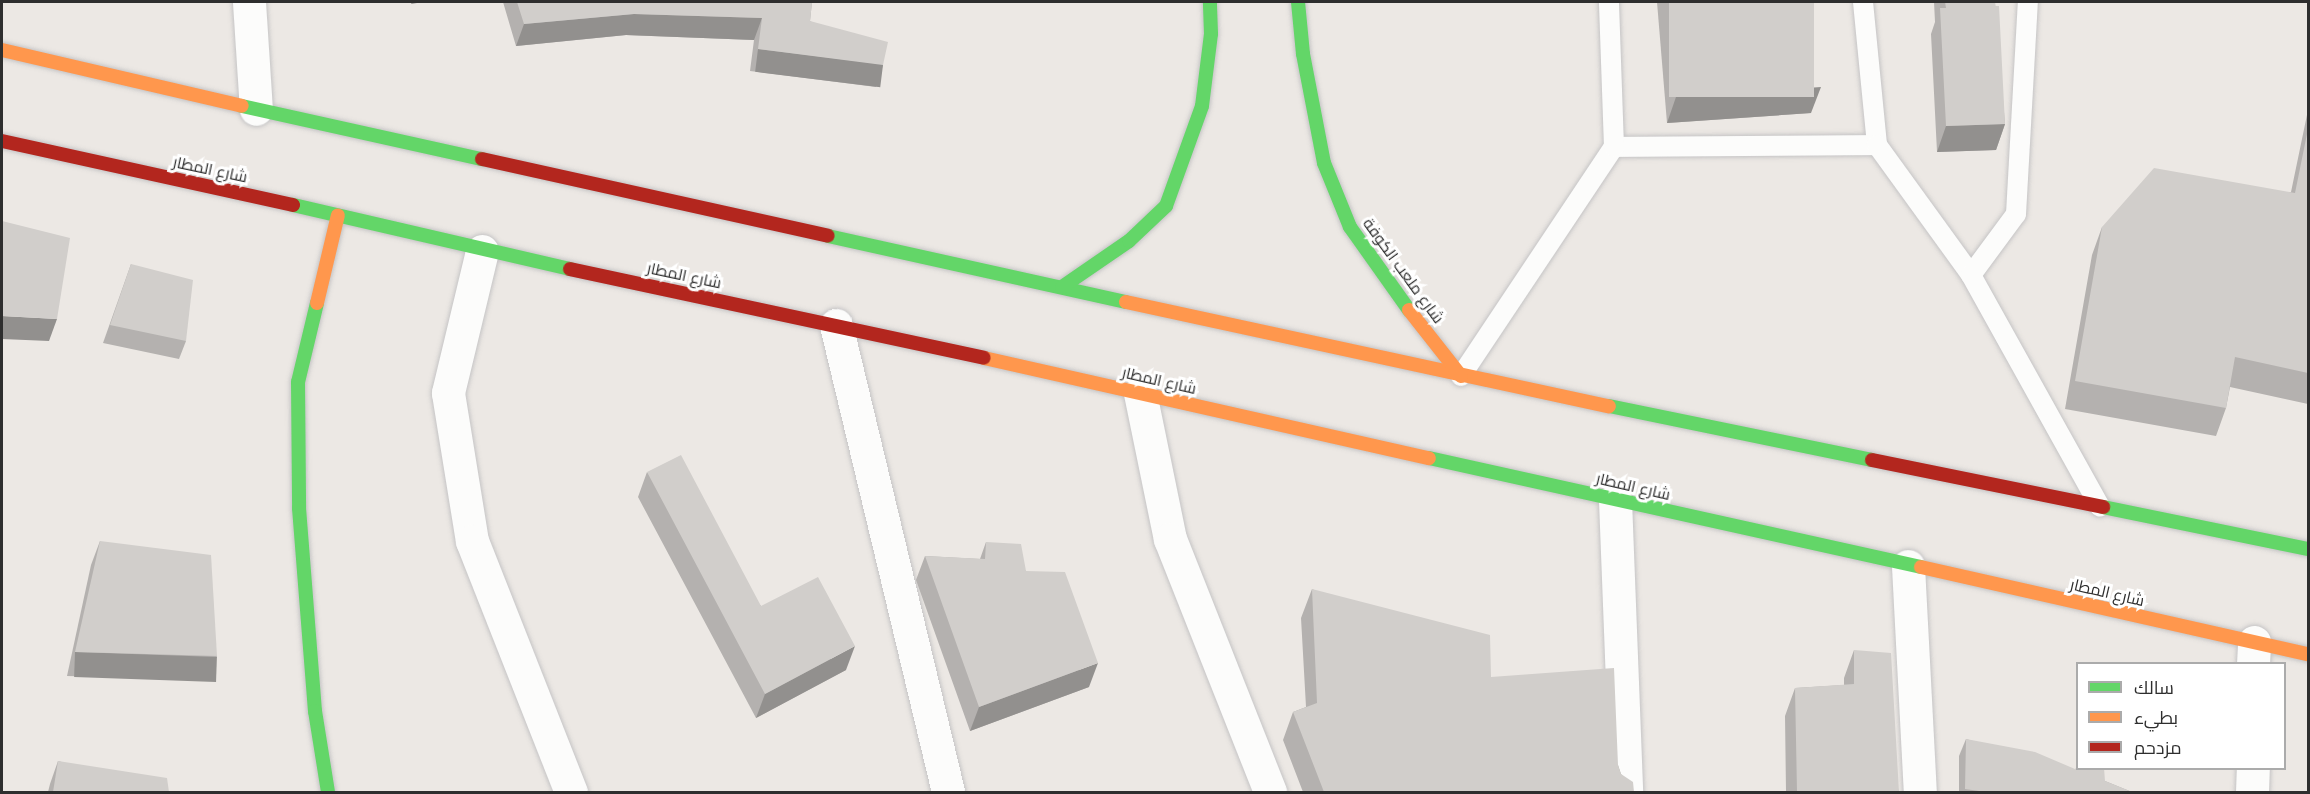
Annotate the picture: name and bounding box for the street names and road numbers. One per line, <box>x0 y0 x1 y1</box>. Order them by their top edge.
street label: شارع المطار <box>171 153 249 187</box>
street label: شارع ملعب الكوفة <box>1358 215 1448 327</box>
street label: شارع المطار <box>645 259 723 293</box>
street label: شارع المطار <box>1120 363 1198 399</box>
street label: شارع المطار <box>1594 469 1672 505</box>
street label: شارع المطار <box>2068 575 2146 611</box>

